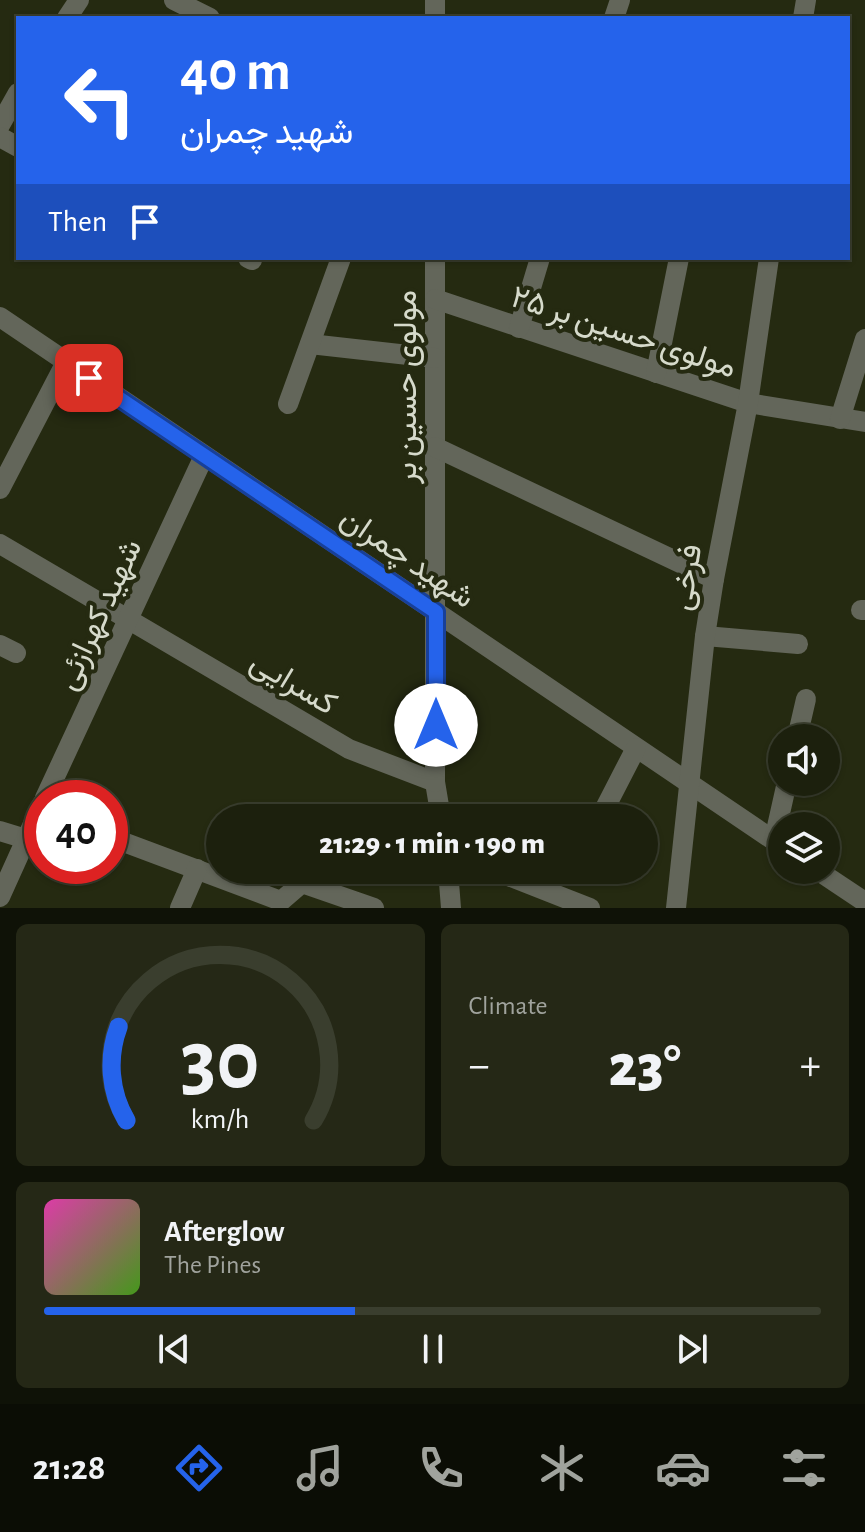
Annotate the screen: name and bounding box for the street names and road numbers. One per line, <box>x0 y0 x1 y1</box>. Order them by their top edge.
street label: مولوی حسین بر ۲۵ <box>506 280 740 386</box>
street label: مولوی حسین بر <box>390 290 425 485</box>
street label: شهید چمران <box>332 501 480 618</box>
street label: شهید کهرازئی <box>50 534 150 696</box>
street label: فرخی <box>664 542 710 613</box>
street label: کسرایی <box>243 645 342 723</box>

